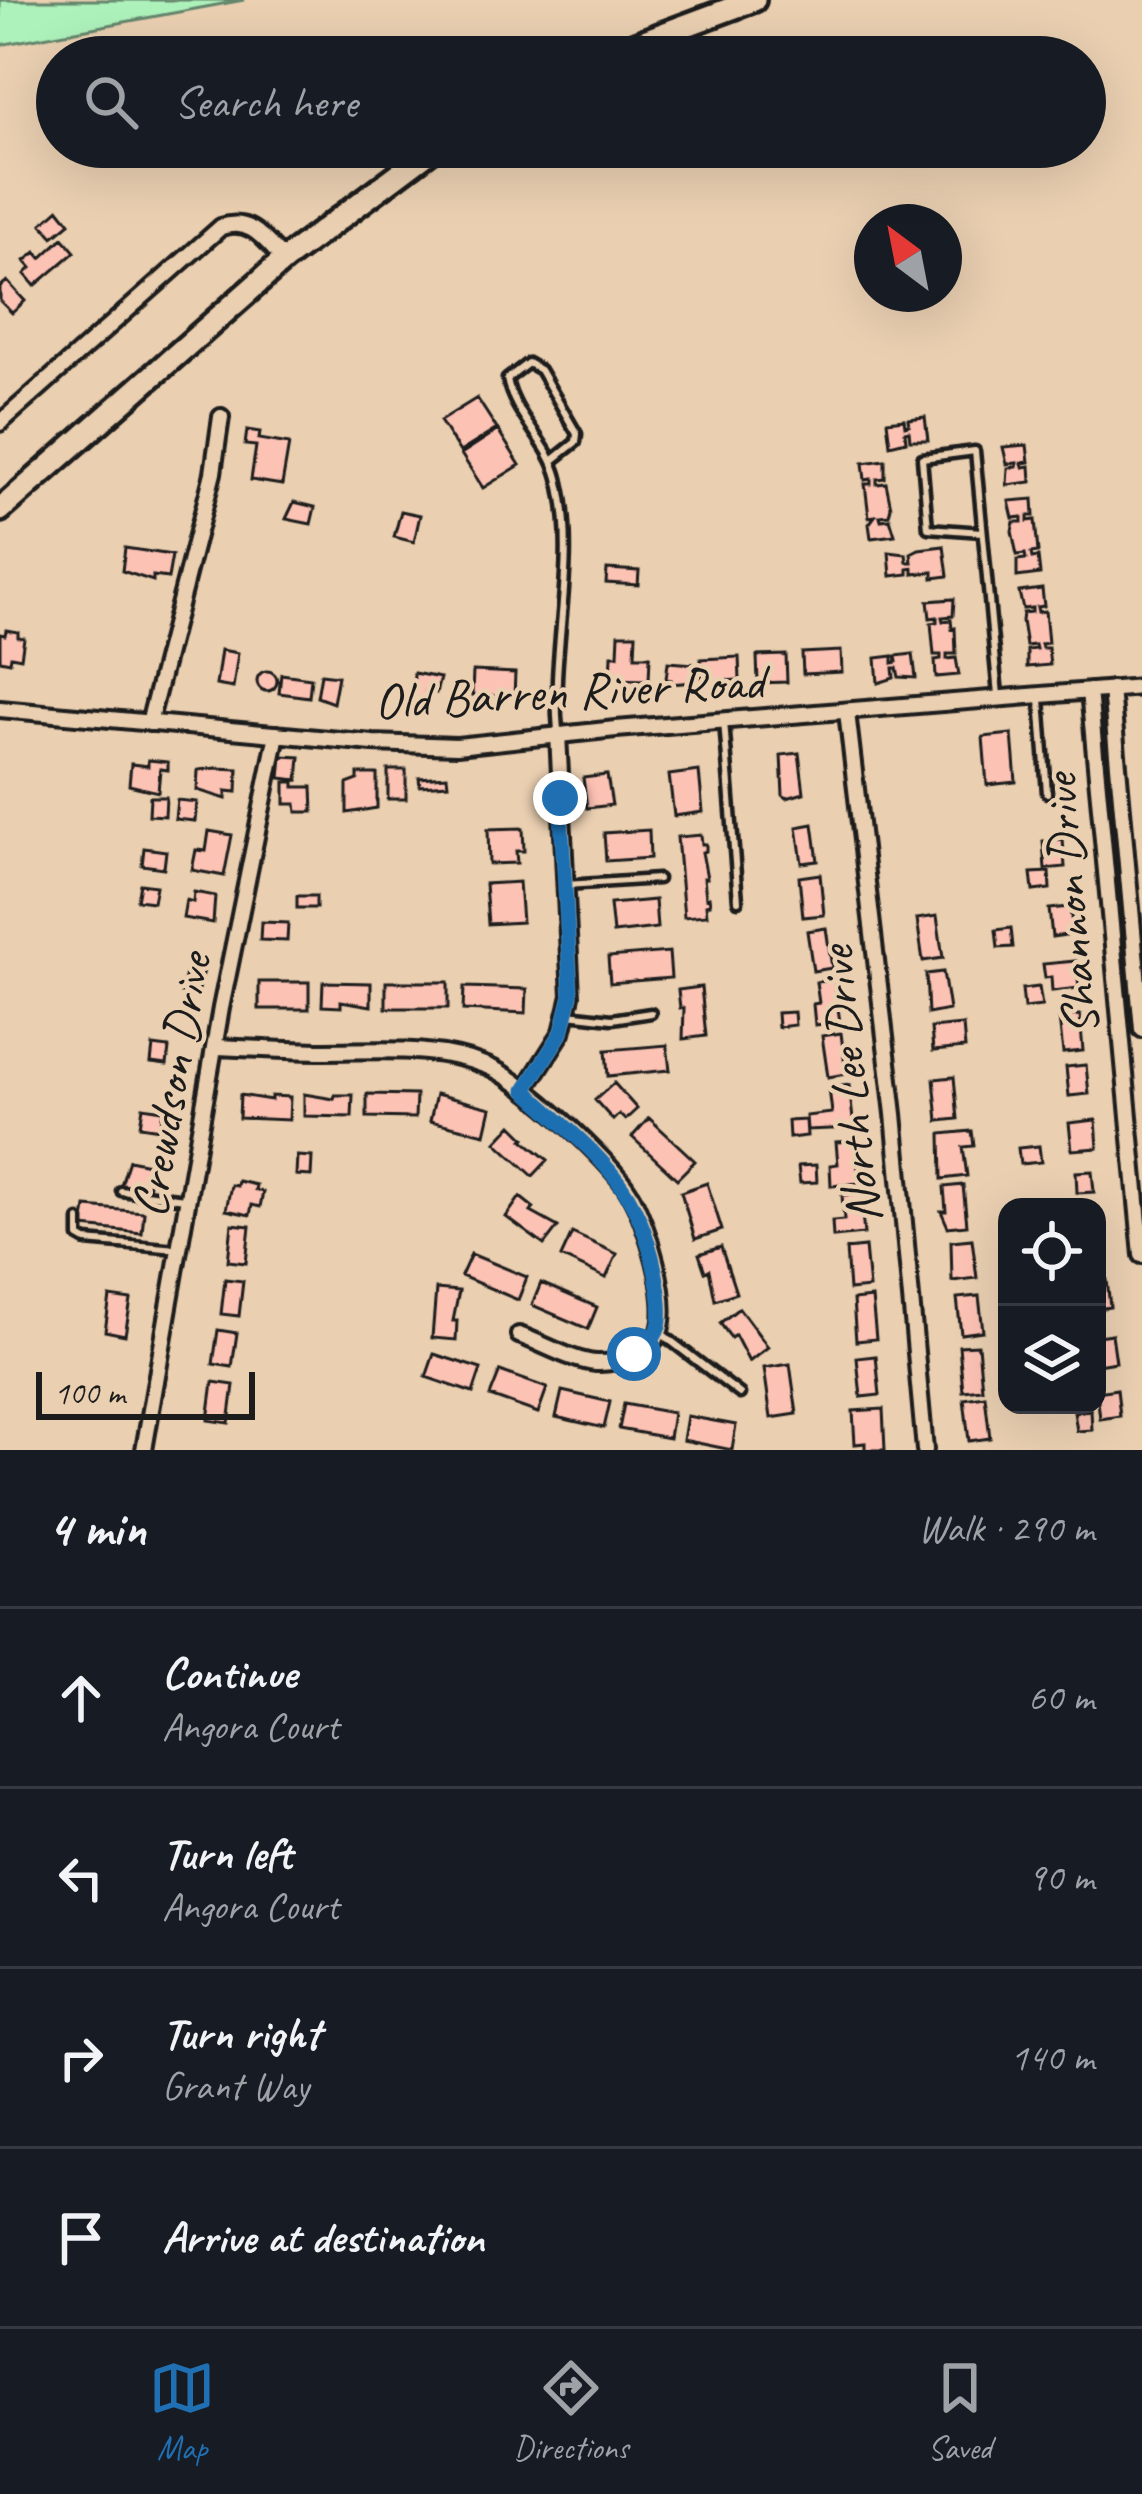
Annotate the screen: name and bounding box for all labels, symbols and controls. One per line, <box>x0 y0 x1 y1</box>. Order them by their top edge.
search box <box>36 36 1106 168</box>
icon: search <box>78 69 144 135</box>
text: Search here <box>174 74 357 131</box>
north arrow <box>854 204 962 312</box>
street label: Old Barren River Road <box>373 648 773 733</box>
street label: Shannon Drive <box>1026 768 1113 1038</box>
route end <box>533 771 587 825</box>
street label: North Lee Drive <box>802 940 895 1226</box>
street label: Crewdson Drive <box>116 945 226 1222</box>
map controls <box>998 1198 1106 1414</box>
button: locate <box>998 1198 1106 1306</box>
button: layers <box>998 1306 1106 1414</box>
route start <box>607 1327 661 1381</box>
scale bar <box>36 1366 255 1419</box>
text: 100 m <box>54 1372 125 1414</box>
text: 4 min <box>48 1496 146 1560</box>
text: Walk · 290 m <box>918 1504 1094 1553</box>
text: Continue <box>162 1645 296 1702</box>
icon: ahead <box>48 1665 114 1731</box>
text: 60 m <box>1028 1673 1094 1722</box>
text: Angora Court <box>162 1702 339 1751</box>
text: Turn left <box>162 1825 292 1882</box>
icon: left <box>48 1845 114 1911</box>
text: 90 m <box>1028 1853 1094 1902</box>
text: Angora Court <box>162 1882 339 1931</box>
text: Turn right <box>162 2005 320 2062</box>
icon: right <box>48 2025 114 2091</box>
text: 140 m <box>1010 2033 1094 2082</box>
text: Grant Way <box>162 2062 309 2111</box>
icon: arrive <box>48 2205 114 2271</box>
text: Arrive at destination <box>162 2209 484 2266</box>
tab: Map <box>149 2355 215 2469</box>
tab: Directions <box>514 2355 628 2469</box>
tab: Saved <box>927 2355 993 2469</box>

